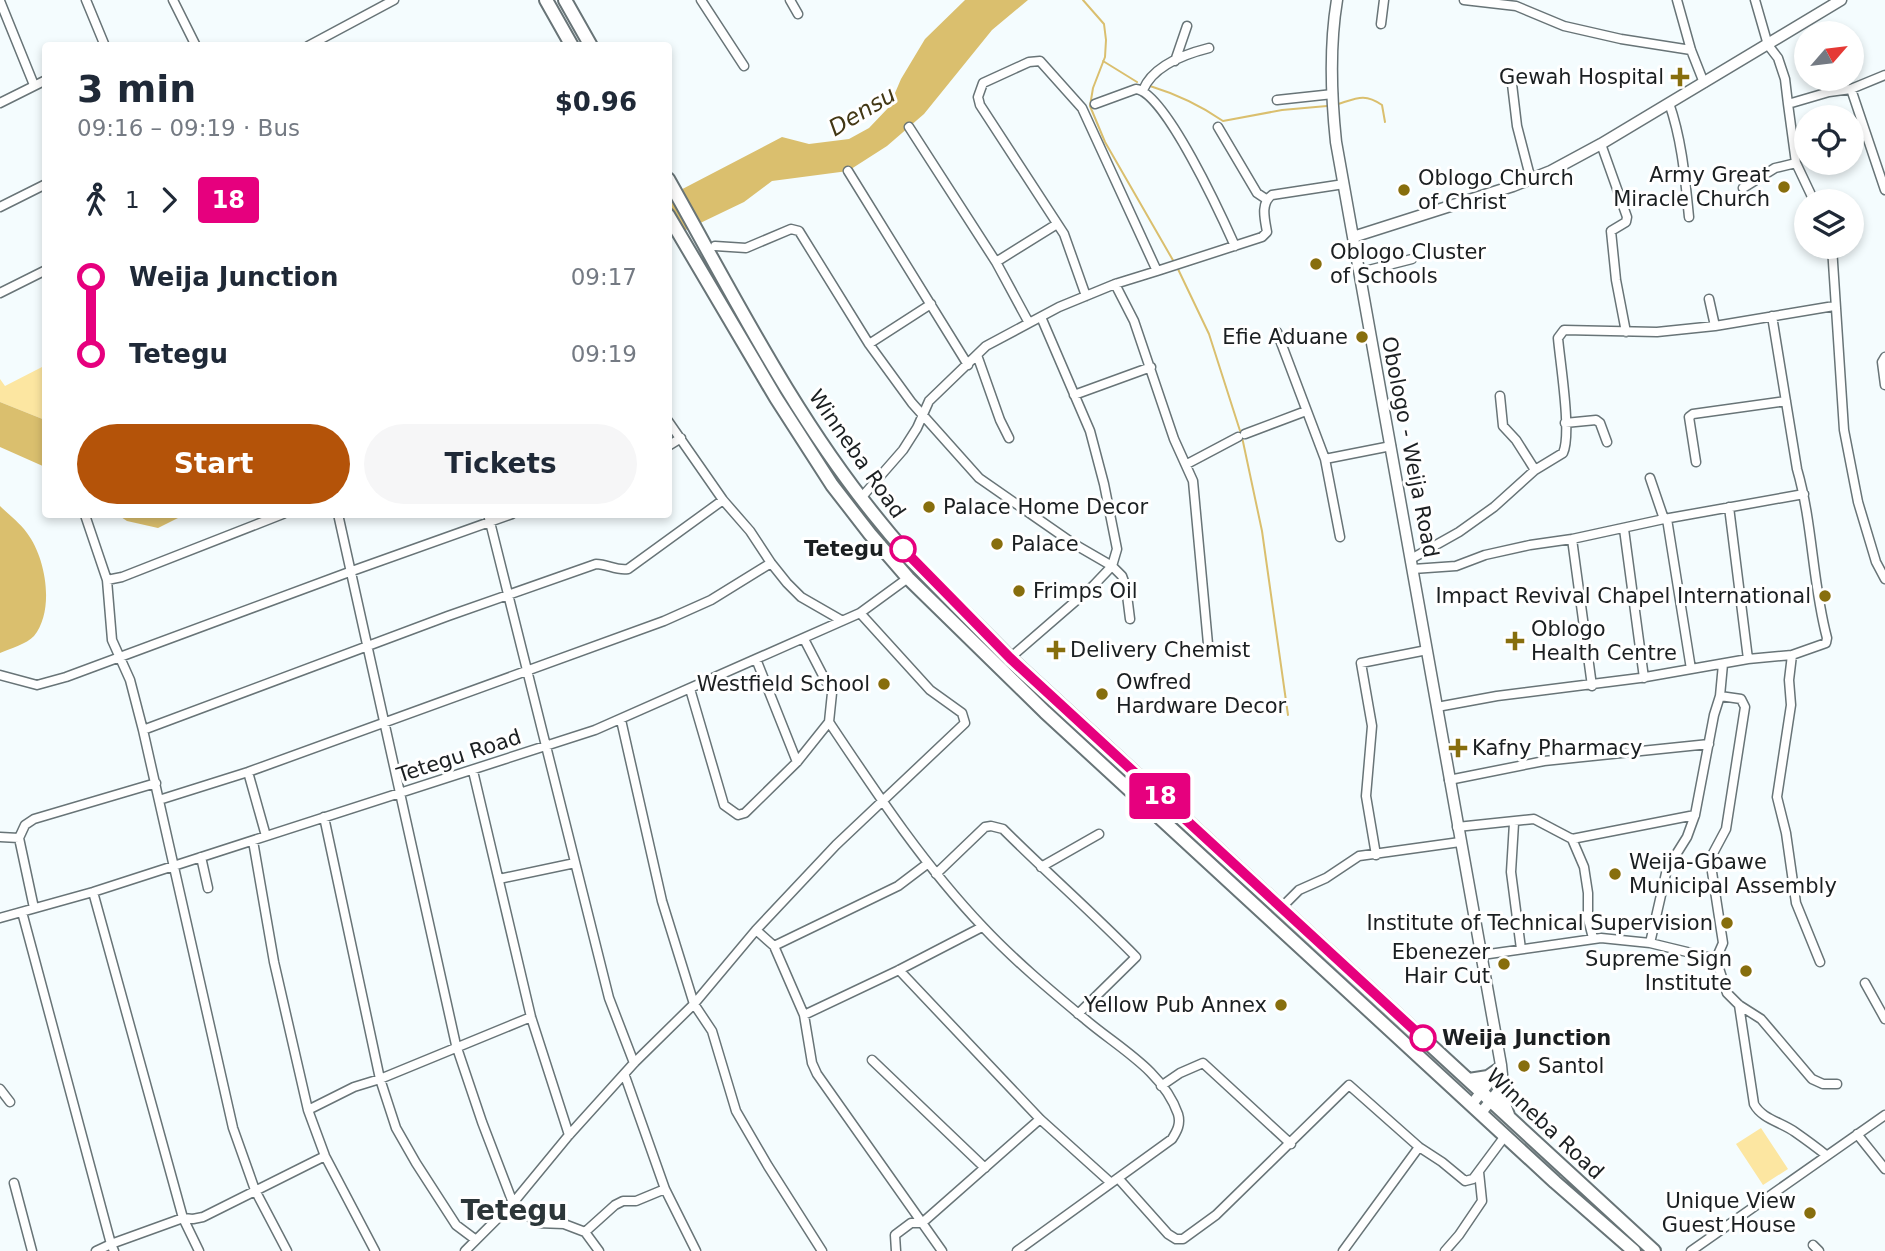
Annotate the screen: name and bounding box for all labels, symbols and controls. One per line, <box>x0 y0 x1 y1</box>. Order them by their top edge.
north arrow <box>1794 21 1864 91</box>
map controls <box>1794 21 1864 259</box>
place label: Gewah Hospital <box>1499 65 1664 89</box>
text: 3 min <box>77 67 196 111</box>
marker: Gewah Hospital <box>1670 67 1690 87</box>
water label: Densu <box>824 81 900 141</box>
text: $0.96 <box>555 87 637 117</box>
button: locate <box>1794 105 1864 175</box>
text: 09:16 – 09:19 · Bus <box>77 115 300 141</box>
place label: Army Great Miracle Church <box>1613 163 1770 211</box>
place label: Oblogo Church of Christ <box>1418 166 1574 214</box>
marker: Army Great Miracle Church <box>1776 179 1792 195</box>
icon: walk <box>77 181 115 219</box>
icon: forward <box>150 181 188 219</box>
marker: Oblogo Church of Christ <box>1396 182 1412 198</box>
text: 18 <box>212 186 245 214</box>
text: 1 <box>125 187 140 213</box>
button: layers <box>1794 189 1864 259</box>
place label: Oblogo Cluster of Schools <box>1330 240 1486 288</box>
marker: Oblogo Cluster of Schools <box>1308 256 1324 272</box>
text: Weija Junction <box>129 262 339 292</box>
text: 09:17 <box>571 264 637 290</box>
place label: Efie Aduane <box>1222 325 1348 349</box>
marker: Efie Aduane <box>1354 329 1370 345</box>
street label: Obologo - Weija Road <box>1377 334 1443 560</box>
text: Tetegu <box>129 339 228 369</box>
text: 09:19 <box>571 341 637 367</box>
street label: Winneba Road <box>804 385 910 523</box>
button: Start <box>77 424 350 504</box>
button: Tickets <box>364 424 637 504</box>
place label: Palace Home Decor <box>943 495 1149 519</box>
marker: Palace Home Decor <box>921 499 937 515</box>
place label: Palace <box>1011 532 1079 556</box>
marker: Tetegu <box>890 536 916 562</box>
marker: Palace <box>989 536 1005 552</box>
place label: Tetegu <box>804 537 884 561</box>
place label: Frimps Oil <box>1033 579 1138 603</box>
marker: Frimps Oil <box>1011 583 1027 599</box>
place label: Impact Revival Chapel International <box>1435 584 1811 608</box>
marker: Impact Revival Chapel International <box>1817 588 1833 604</box>
place label: Oblogo Health Centre <box>1531 617 1677 665</box>
marker: Oblogo Health Centre <box>1505 631 1525 651</box>
place label: Delivery Chemist <box>1070 638 1250 662</box>
marker: Delivery Chemist <box>1048 642 1064 658</box>
place label: Owfred Hardware Decor <box>1116 670 1287 718</box>
place label: Westfield School <box>697 672 870 696</box>
marker: Westfield School <box>876 676 892 692</box>
marker: Owfred Hardware Decor <box>1094 686 1110 702</box>
street label: Tetegu Road <box>393 725 524 788</box>
place label: Kafny Pharmacy <box>1472 736 1642 760</box>
marker: Kafny Pharmacy <box>1450 740 1466 756</box>
line badge: 18 <box>1128 773 1192 819</box>
text: 18 <box>1143 782 1177 810</box>
place label: Weija-Gbawe Municipal Assembly <box>1629 850 1837 898</box>
marker: Weija-Gbawe Municipal Assembly <box>1607 866 1623 882</box>
place label: Institute of Technical Supervision <box>1366 911 1713 935</box>
marker: Institute of Technical Supervision <box>1719 915 1735 931</box>
place label: Ebenezer Hair Cut <box>1392 940 1490 988</box>
place label: Supreme Sign Institute <box>1585 947 1732 995</box>
marker: Ebenezer Hair Cut <box>1496 956 1512 972</box>
marker: Supreme Sign Institute <box>1738 963 1754 979</box>
place label: Yellow Pub Annex <box>1083 993 1267 1017</box>
marker: Yellow Pub Annex <box>1273 997 1289 1013</box>
marker: Weija Junction <box>1410 1025 1436 1051</box>
place label: Weija Junction <box>1442 1026 1611 1050</box>
place label: Santol <box>1538 1054 1604 1078</box>
marker: Santol <box>1516 1058 1532 1074</box>
street label: Winneba Road <box>1482 1064 1608 1184</box>
place label: Unique View Guest House <box>1662 1189 1796 1237</box>
district label: Tetegu <box>461 1194 567 1227</box>
marker: Unique View Guest House <box>1802 1205 1818 1221</box>

